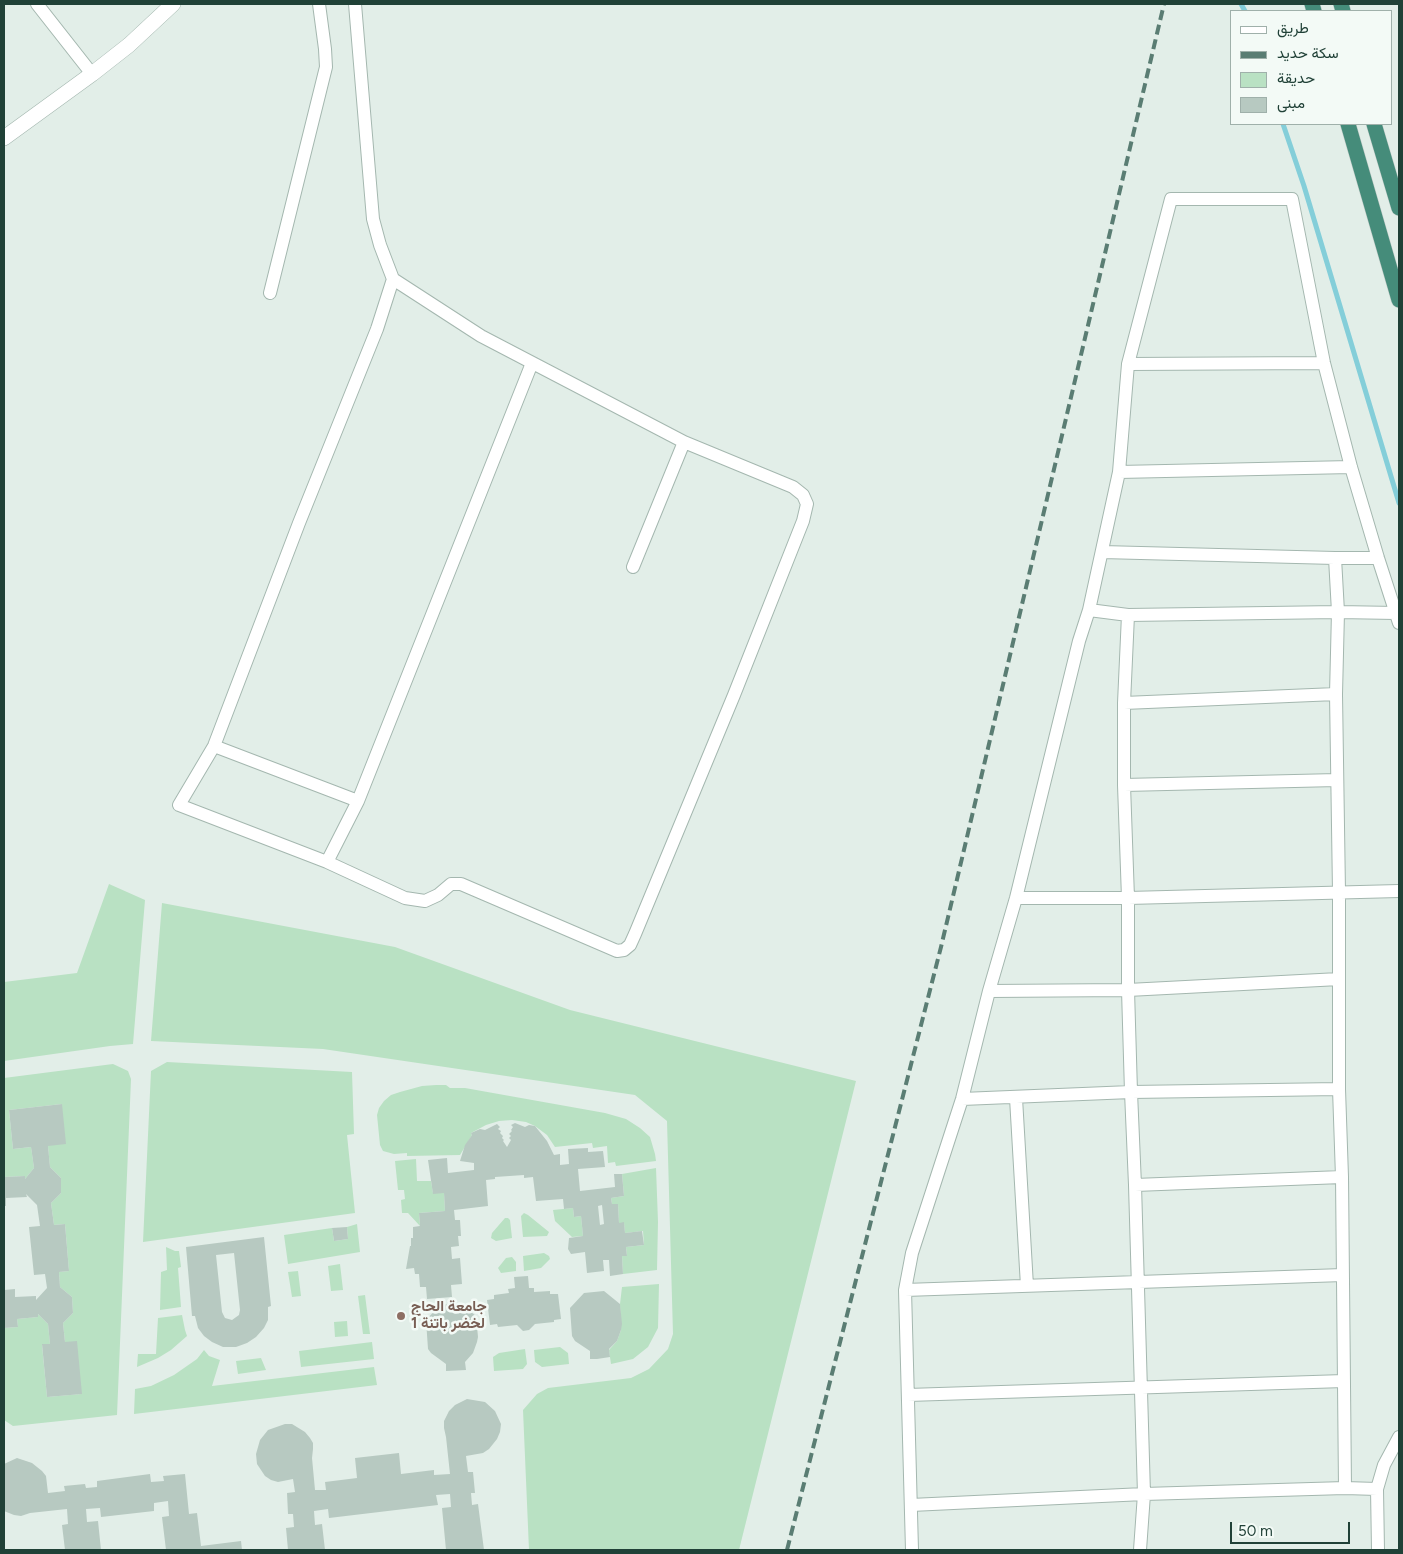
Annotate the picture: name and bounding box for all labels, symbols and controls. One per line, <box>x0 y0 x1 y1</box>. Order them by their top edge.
legend <box>1230 10 1393 125</box>
text: طريق <box>1277 19 1309 37</box>
text: سكة حديد <box>1277 44 1339 62</box>
text: حديقة <box>1277 69 1315 87</box>
text: مبنى <box>1277 94 1305 112</box>
place label: جامعة الحاج لخضر باتنة 1 <box>411 1298 487 1333</box>
marker: جامعة الحاج لخضر باتنة 1 <box>395 1310 407 1322</box>
scale bar <box>1233 1512 1353 1544</box>
text: 50 m <box>1238 1522 1273 1540</box>

